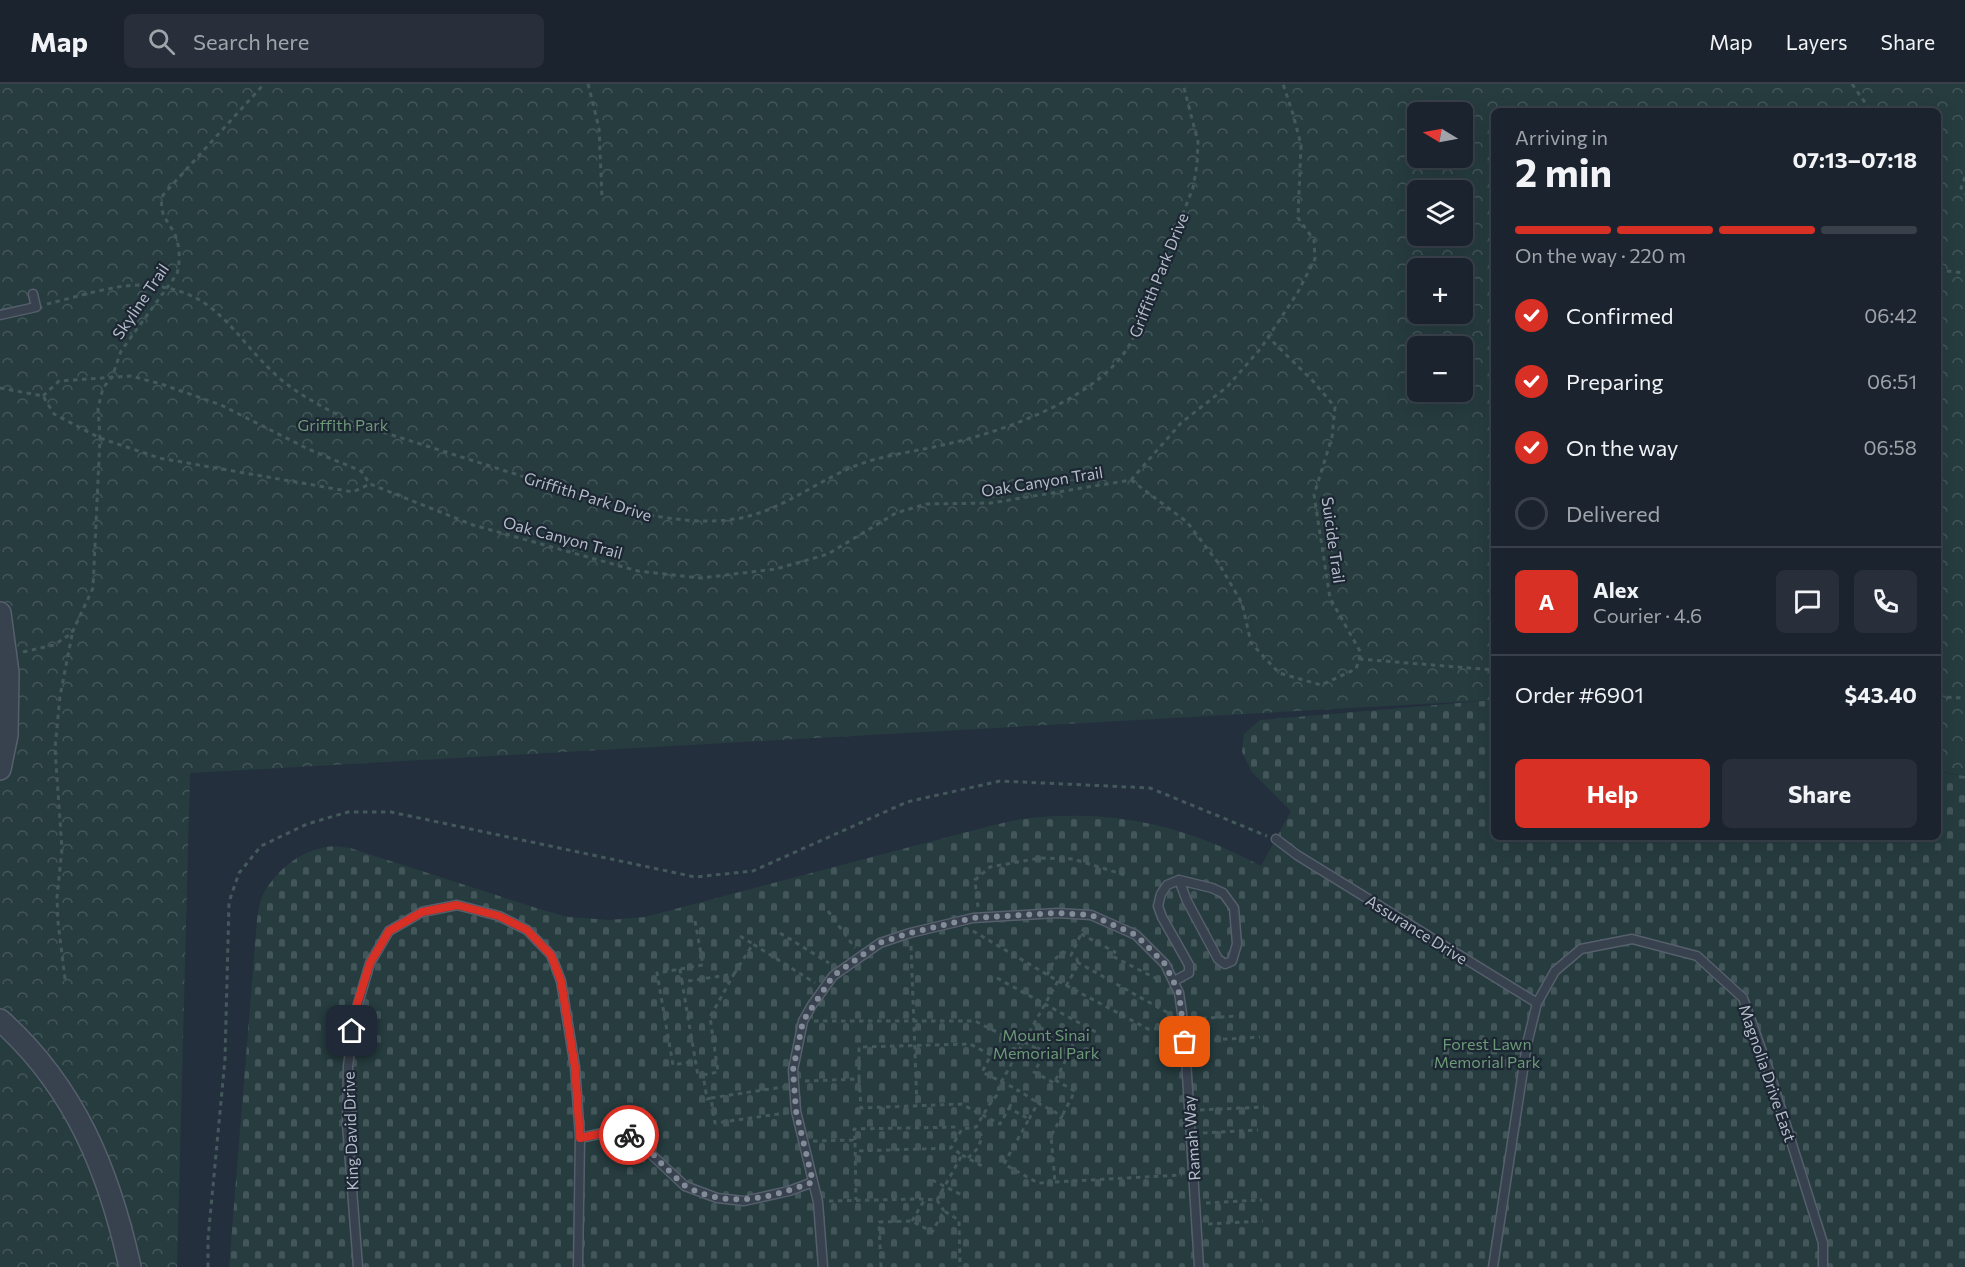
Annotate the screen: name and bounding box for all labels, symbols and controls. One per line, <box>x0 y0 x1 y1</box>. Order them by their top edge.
search box <box>124 14 544 68</box>
text: Map <box>30 24 88 58</box>
icon: search <box>145 25 178 58</box>
text: Search here <box>193 28 309 55</box>
text: Map <box>1709 29 1753 54</box>
text: Layers <box>1786 29 1848 54</box>
text: Share <box>1881 29 1935 54</box>
north arrow <box>1407 102 1473 168</box>
map controls <box>1407 102 1473 402</box>
text: Arriving in <box>1515 125 1608 149</box>
text: 07:13–07:18 <box>1793 146 1917 173</box>
text: 2 min <box>1515 147 1612 195</box>
button: layers <box>1407 180 1473 246</box>
street label: Griffith Park Drive <box>1124 210 1192 340</box>
text: On the way · 220 m <box>1515 243 1686 267</box>
button: + <box>1407 258 1473 324</box>
street label: Skyline Trail <box>108 260 172 342</box>
icon: check <box>1515 299 1548 332</box>
text: Confirmed <box>1566 302 1673 329</box>
text: 06:42 <box>1864 303 1917 327</box>
button: − <box>1407 336 1473 402</box>
icon: check <box>1515 365 1548 398</box>
text: Preparing <box>1566 368 1663 395</box>
text: 06:51 <box>1867 369 1917 393</box>
park label: Griffith Park <box>298 415 389 434</box>
icon: check <box>1515 431 1548 464</box>
text: On the way <box>1566 434 1678 461</box>
text: 06:58 <box>1863 435 1917 459</box>
street label: Oak Canyon Trail <box>980 462 1104 500</box>
street label: Griffith Park Drive <box>522 468 654 524</box>
street label: Suicide Trail <box>1319 496 1349 584</box>
text: Delivered <box>1566 500 1660 527</box>
street label: Oak Canyon Trail <box>501 512 625 562</box>
button: chat <box>1776 570 1839 633</box>
button: phone <box>1854 570 1917 633</box>
text: Alex <box>1593 576 1639 603</box>
text: A <box>1539 588 1554 615</box>
text: Courier · 4.6 <box>1593 603 1702 627</box>
text: Order #6901 <box>1515 681 1644 708</box>
text: $43.40 <box>1845 681 1917 708</box>
button: Help <box>1515 759 1710 828</box>
button: Share <box>1722 759 1917 828</box>
street label: Assurance Drive <box>1363 890 1471 968</box>
street label: Magnolia Drive East <box>1736 1002 1801 1145</box>
pin <box>326 1005 377 1056</box>
icon: home <box>335 1014 368 1047</box>
pin <box>1159 1016 1210 1067</box>
park label: Mount Sinai Memorial Park <box>993 1025 1100 1062</box>
icon: bag <box>1168 1025 1201 1058</box>
park label: Forest Lawn Memorial Park <box>1434 1034 1541 1071</box>
street label: King David Drive <box>338 1071 362 1191</box>
street label: Ramah Way <box>1179 1095 1203 1181</box>
courier <box>599 1105 659 1165</box>
icon: bike <box>613 1119 646 1152</box>

